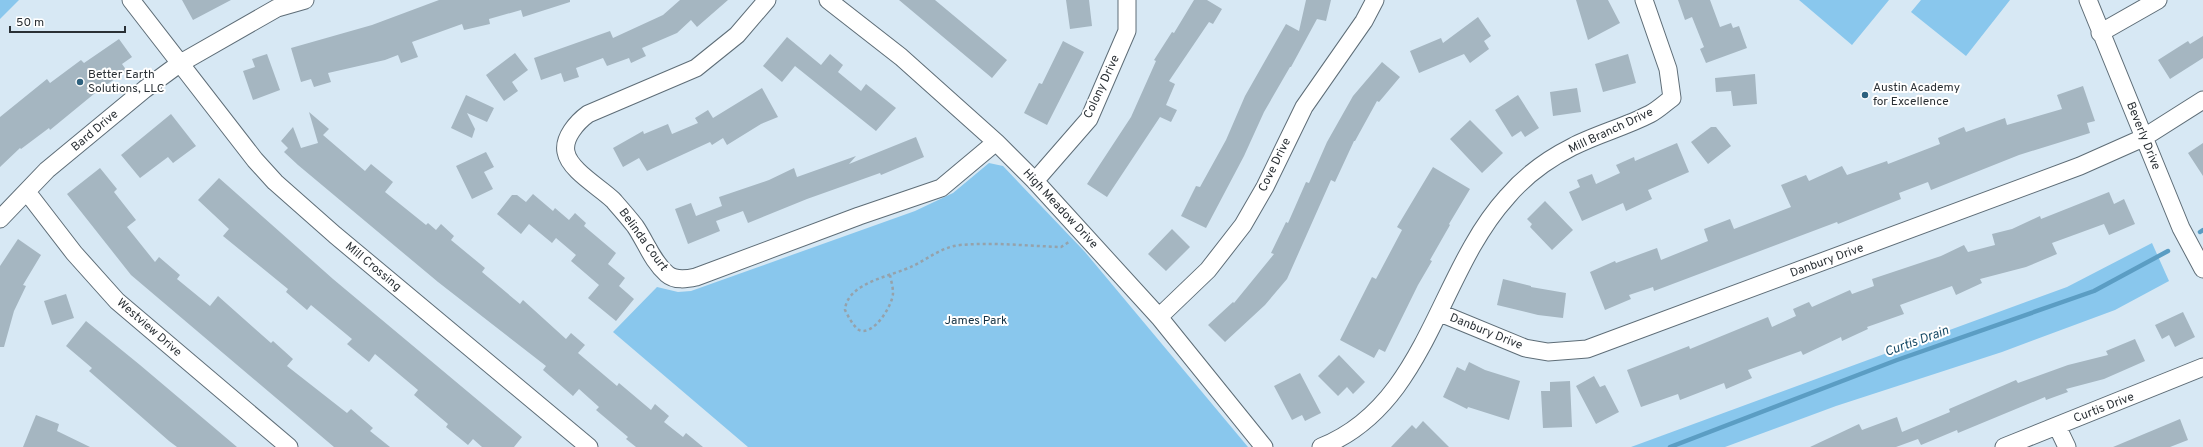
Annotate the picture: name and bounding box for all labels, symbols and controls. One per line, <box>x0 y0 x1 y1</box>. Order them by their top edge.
scale bar <box>10 8 125 34</box>
text: 50 m <box>16 15 44 31</box>
street label: Colony Drive <box>1080 53 1124 121</box>
place label: Better Earth Solutions, LLC <box>88 67 165 97</box>
marker: Better Earth Solutions, LLC <box>75 77 85 87</box>
place label: Austin Academy for Excellence <box>1873 80 1960 110</box>
marker: Austin Academy for Excellence <box>1860 90 1870 100</box>
street label: Beverly Drive <box>2122 100 2164 172</box>
street label: Mill Branch Drive <box>1566 104 1656 158</box>
street label: Bard Drive <box>68 107 122 155</box>
street label: Cove Drive <box>1255 135 1295 195</box>
street label: High Meadow Drive <box>1019 166 1101 252</box>
street label: Belinda Court <box>615 205 671 275</box>
street label: Mill Crossing <box>342 239 404 295</box>
street label: Danbury Drive <box>1788 240 1866 282</box>
street label: Westview Drive <box>113 295 185 361</box>
street label: Danbury Drive <box>1447 310 1525 354</box>
park label: James Park <box>945 313 1007 329</box>
water label: Curtis Drain <box>1883 323 1951 361</box>
street label: Curtis Drive <box>2071 389 2137 427</box>

